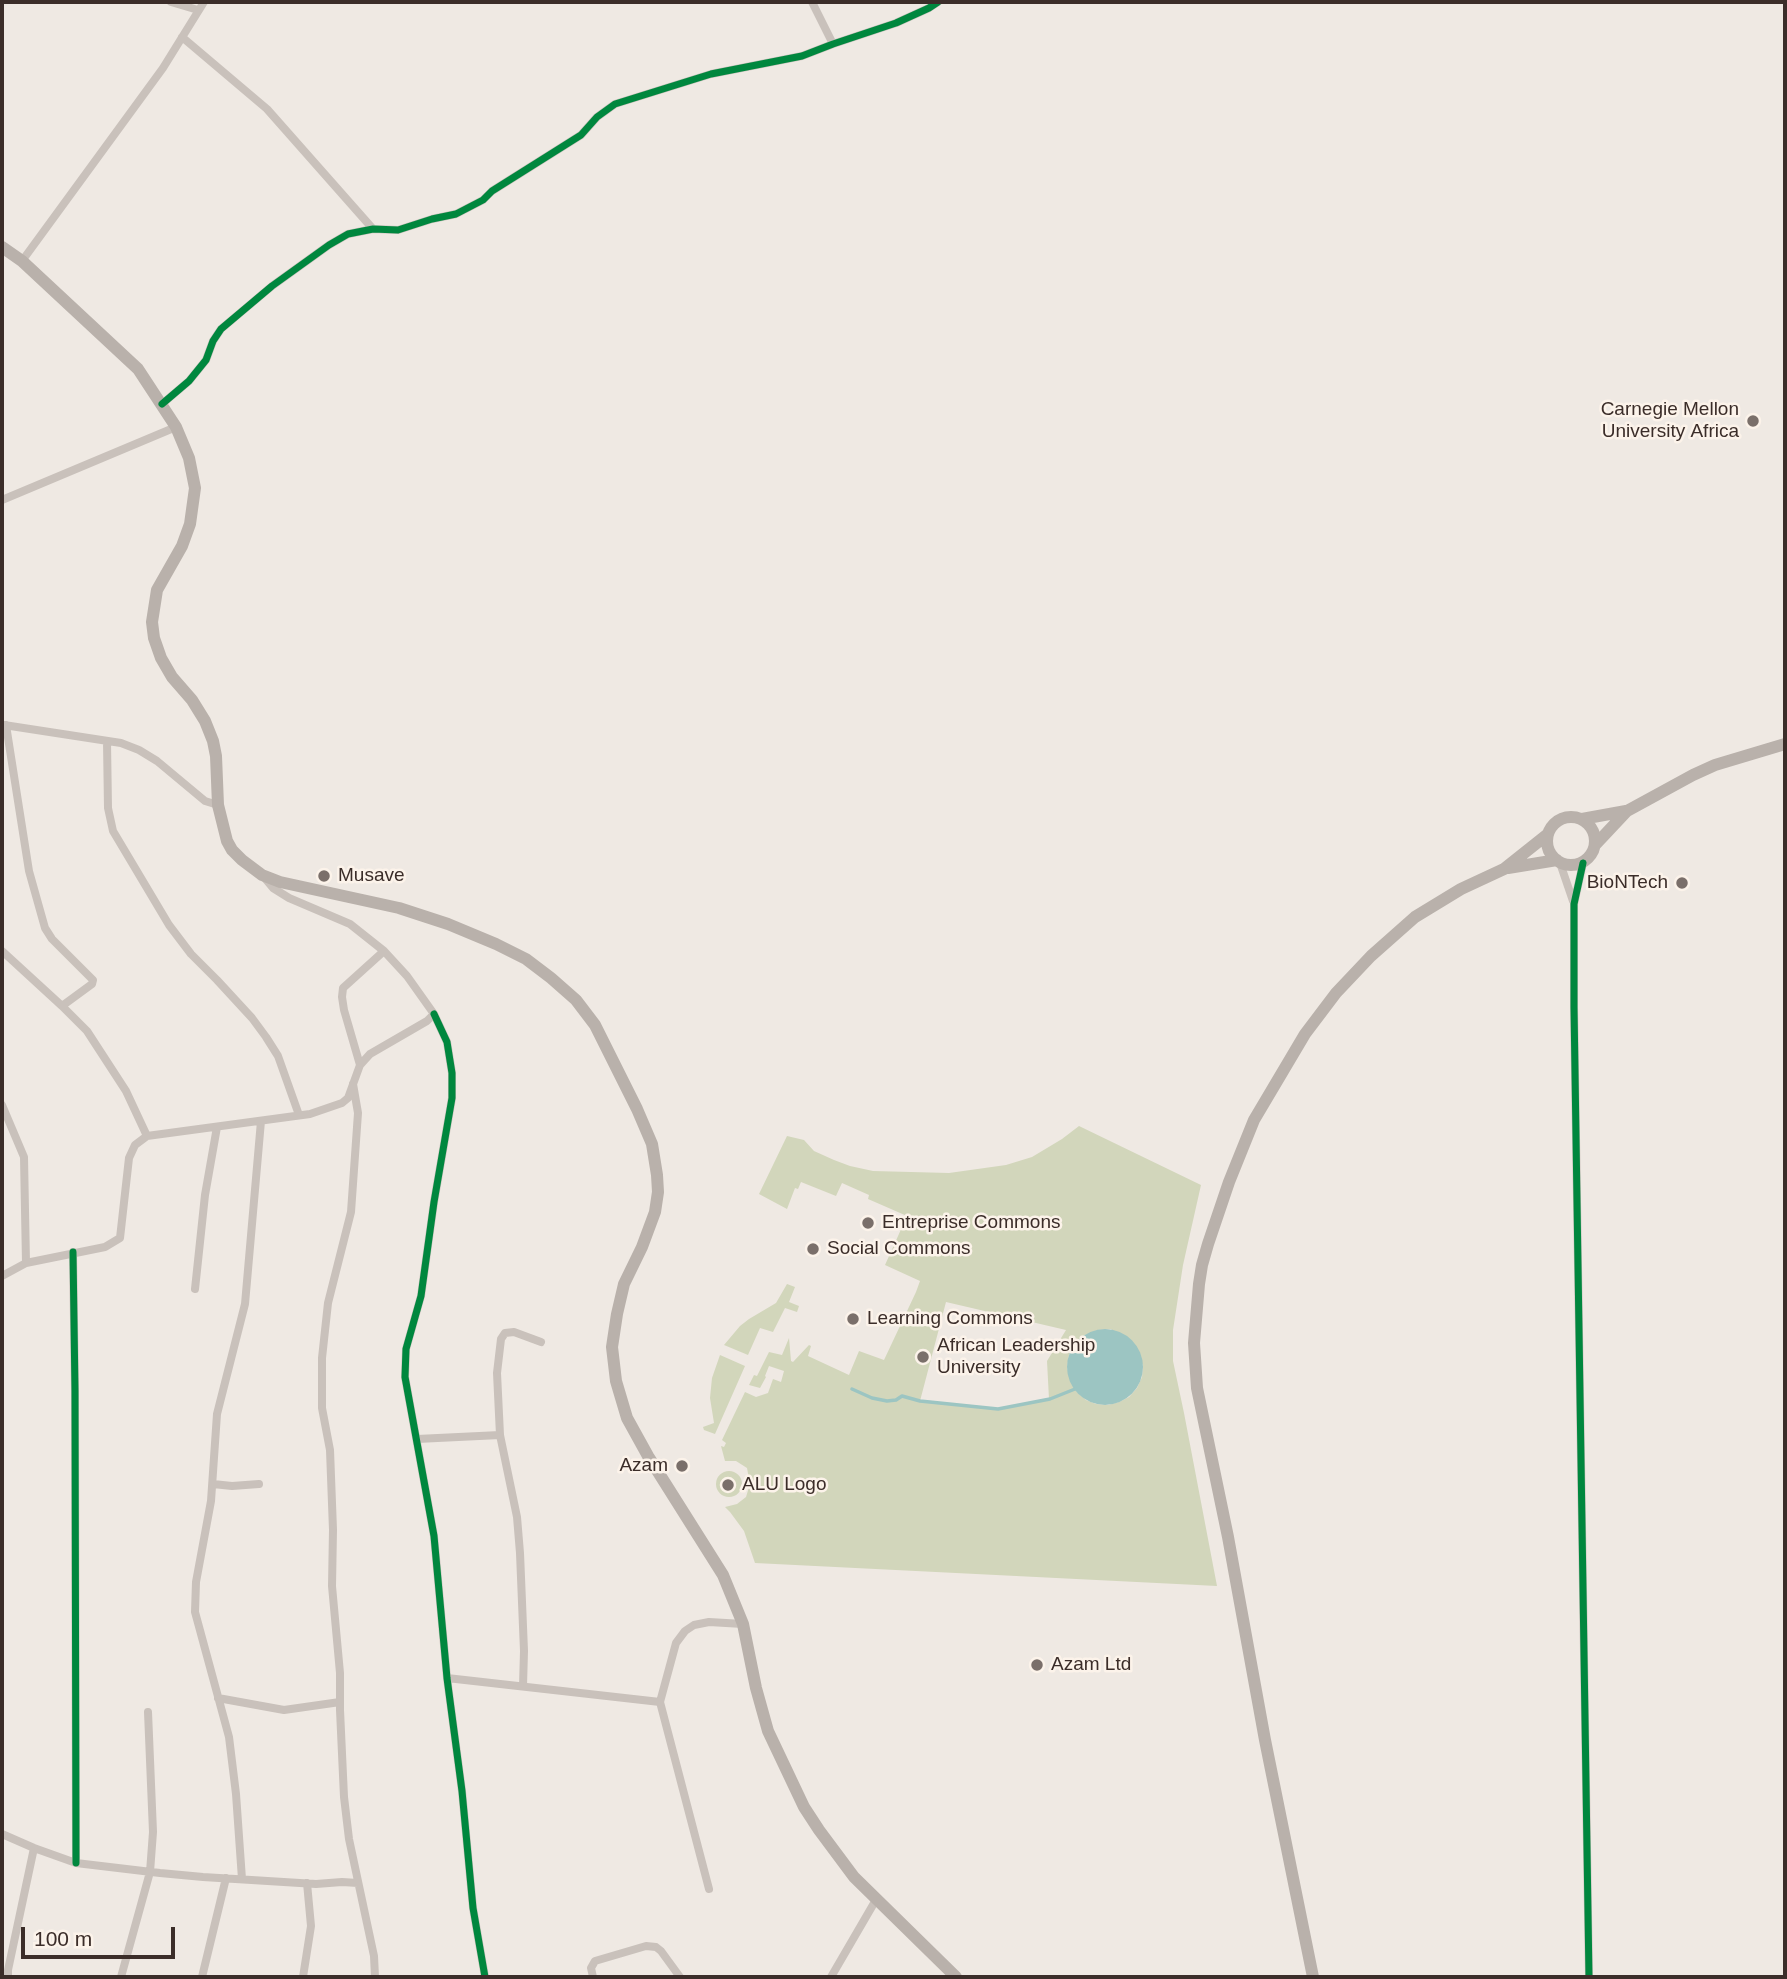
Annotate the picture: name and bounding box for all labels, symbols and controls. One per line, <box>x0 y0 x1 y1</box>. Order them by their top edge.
place label: Carnegie Mellon University Africa <box>1601 399 1739 443</box>
marker: Carnegie Mellon University Africa <box>1745 413 1761 429</box>
place label: Musave <box>338 865 405 887</box>
marker: Musave <box>316 868 332 884</box>
place label: BioNTech <box>1587 872 1668 894</box>
marker: BioNTech <box>1674 875 1690 891</box>
place label: Entreprise Commons <box>882 1212 1060 1234</box>
marker: Entreprise Commons <box>860 1215 876 1231</box>
place label: Social Commons <box>827 1238 971 1260</box>
marker: Social Commons <box>805 1241 821 1257</box>
place label: Learning Commons <box>867 1308 1033 1330</box>
marker: Learning Commons <box>845 1311 861 1327</box>
place label: African Leadership University <box>937 1335 1095 1379</box>
marker: African Leadership University <box>915 1349 931 1365</box>
place label: Azam <box>619 1455 668 1477</box>
marker: Azam <box>674 1458 690 1474</box>
place label: ALU Logo <box>742 1474 827 1496</box>
marker: ALU Logo <box>720 1477 736 1493</box>
place label: Azam Ltd <box>1051 1654 1131 1676</box>
marker: Azam Ltd <box>1029 1657 1045 1673</box>
scale bar <box>24 1912 178 1956</box>
text: 100 m <box>34 1927 92 1950</box>

